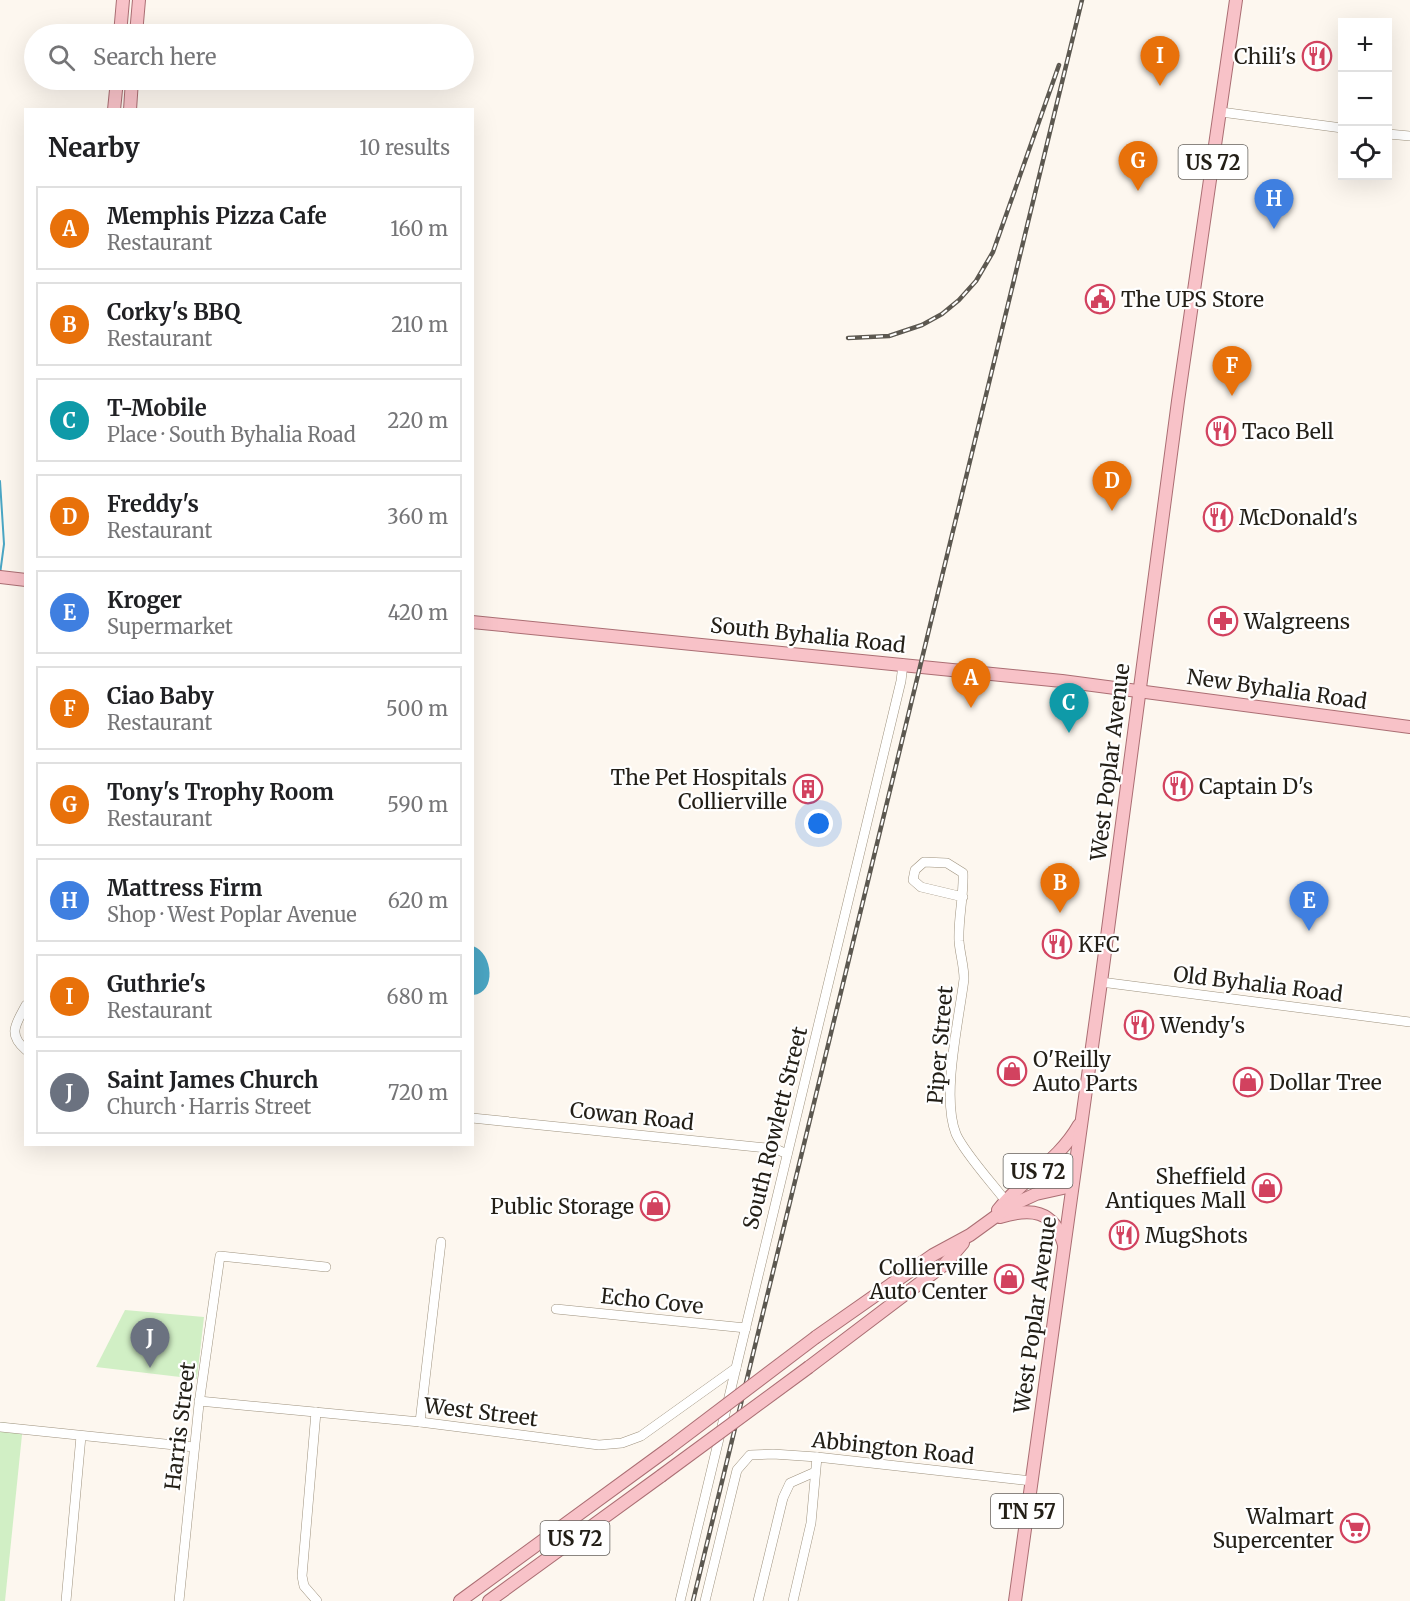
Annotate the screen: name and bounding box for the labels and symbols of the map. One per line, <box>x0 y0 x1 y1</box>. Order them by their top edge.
pin: I <box>1140 36 1180 86</box>
restaurant icon: Chili's <box>1301 40 1333 72</box>
place label: Chili's <box>1234 43 1296 70</box>
pin: G <box>1118 142 1158 191</box>
road number: US 72 <box>1178 145 1248 179</box>
pin: H <box>1254 180 1294 229</box>
public building icon: The UPS Store <box>1084 283 1116 315</box>
place label: The UPS Store <box>1121 286 1264 313</box>
pin: F <box>1212 346 1252 396</box>
restaurant icon: Taco Bell <box>1205 415 1237 447</box>
place label: Taco Bell <box>1242 418 1334 445</box>
pin: D <box>1092 462 1132 511</box>
restaurant icon: McDonald's <box>1202 501 1234 533</box>
place label: McDonald's <box>1239 504 1358 531</box>
pharmacy icon: Walgreens <box>1207 605 1239 637</box>
place label: Walgreens <box>1243 608 1350 635</box>
street label: South Byhalia Road <box>709 611 907 659</box>
pin: A <box>952 658 990 708</box>
street label: West Poplar Avenue <box>1084 662 1136 863</box>
street label: New Byhalia Road <box>1185 663 1369 715</box>
pin: C <box>1050 684 1088 733</box>
place label: The Pet Hospitals Collierville <box>610 764 787 815</box>
restaurant icon: Captain D's <box>1162 770 1194 802</box>
building icon: The Pet Hospitals Collierville <box>792 773 824 805</box>
place label: Captain D's <box>1199 773 1313 800</box>
your location <box>804 809 833 838</box>
pin: B <box>1040 864 1080 913</box>
pin: E <box>1290 882 1328 931</box>
restaurant icon: KFC <box>1041 928 1073 960</box>
place label: KFC <box>1078 931 1120 958</box>
street label: Old Byhalia Road <box>1172 960 1345 1008</box>
street label: Piper Street <box>921 985 959 1105</box>
restaurant icon: Wendy's <box>1123 1009 1155 1041</box>
place label: Wendy's <box>1159 1012 1245 1039</box>
street label: South Rowlett Street <box>737 1024 813 1232</box>
place label: O'Reilly Auto Parts <box>1032 1046 1138 1097</box>
shop icon: O'Reilly Auto Parts <box>996 1055 1028 1087</box>
shop icon: Dollar Tree <box>1232 1066 1264 1098</box>
place label: Dollar Tree <box>1269 1069 1382 1096</box>
street label: Cowan Road <box>569 1096 696 1136</box>
road number: US 72 <box>1004 1154 1072 1188</box>
place label: Sheffield Antiques Mall <box>1104 1163 1246 1214</box>
shop icon: Sheffield Antiques Mall <box>1251 1172 1283 1204</box>
shop icon: Public Storage <box>639 1190 671 1222</box>
place label: Public Storage <box>490 1193 634 1220</box>
street label: West Poplar Avenue <box>1008 1215 1062 1416</box>
restaurant icon: MugShots <box>1108 1219 1140 1251</box>
place label: MugShots <box>1145 1222 1248 1249</box>
place label: Collierville Auto Center <box>869 1254 988 1305</box>
shop icon: Collierville Auto Center <box>993 1263 1025 1295</box>
street label: Echo Cove <box>599 1282 705 1320</box>
pin: J <box>130 1318 170 1368</box>
street label: Harris Street <box>159 1360 201 1492</box>
street label: West Street <box>421 1391 540 1432</box>
street label: Abbington Road <box>810 1426 976 1470</box>
road number: TN 57 <box>991 1494 1063 1528</box>
place label: Walmart Supercenter <box>1212 1503 1334 1554</box>
supermarket icon: Walmart Supercenter <box>1339 1512 1371 1544</box>
road number: US 72 <box>540 1521 610 1555</box>

